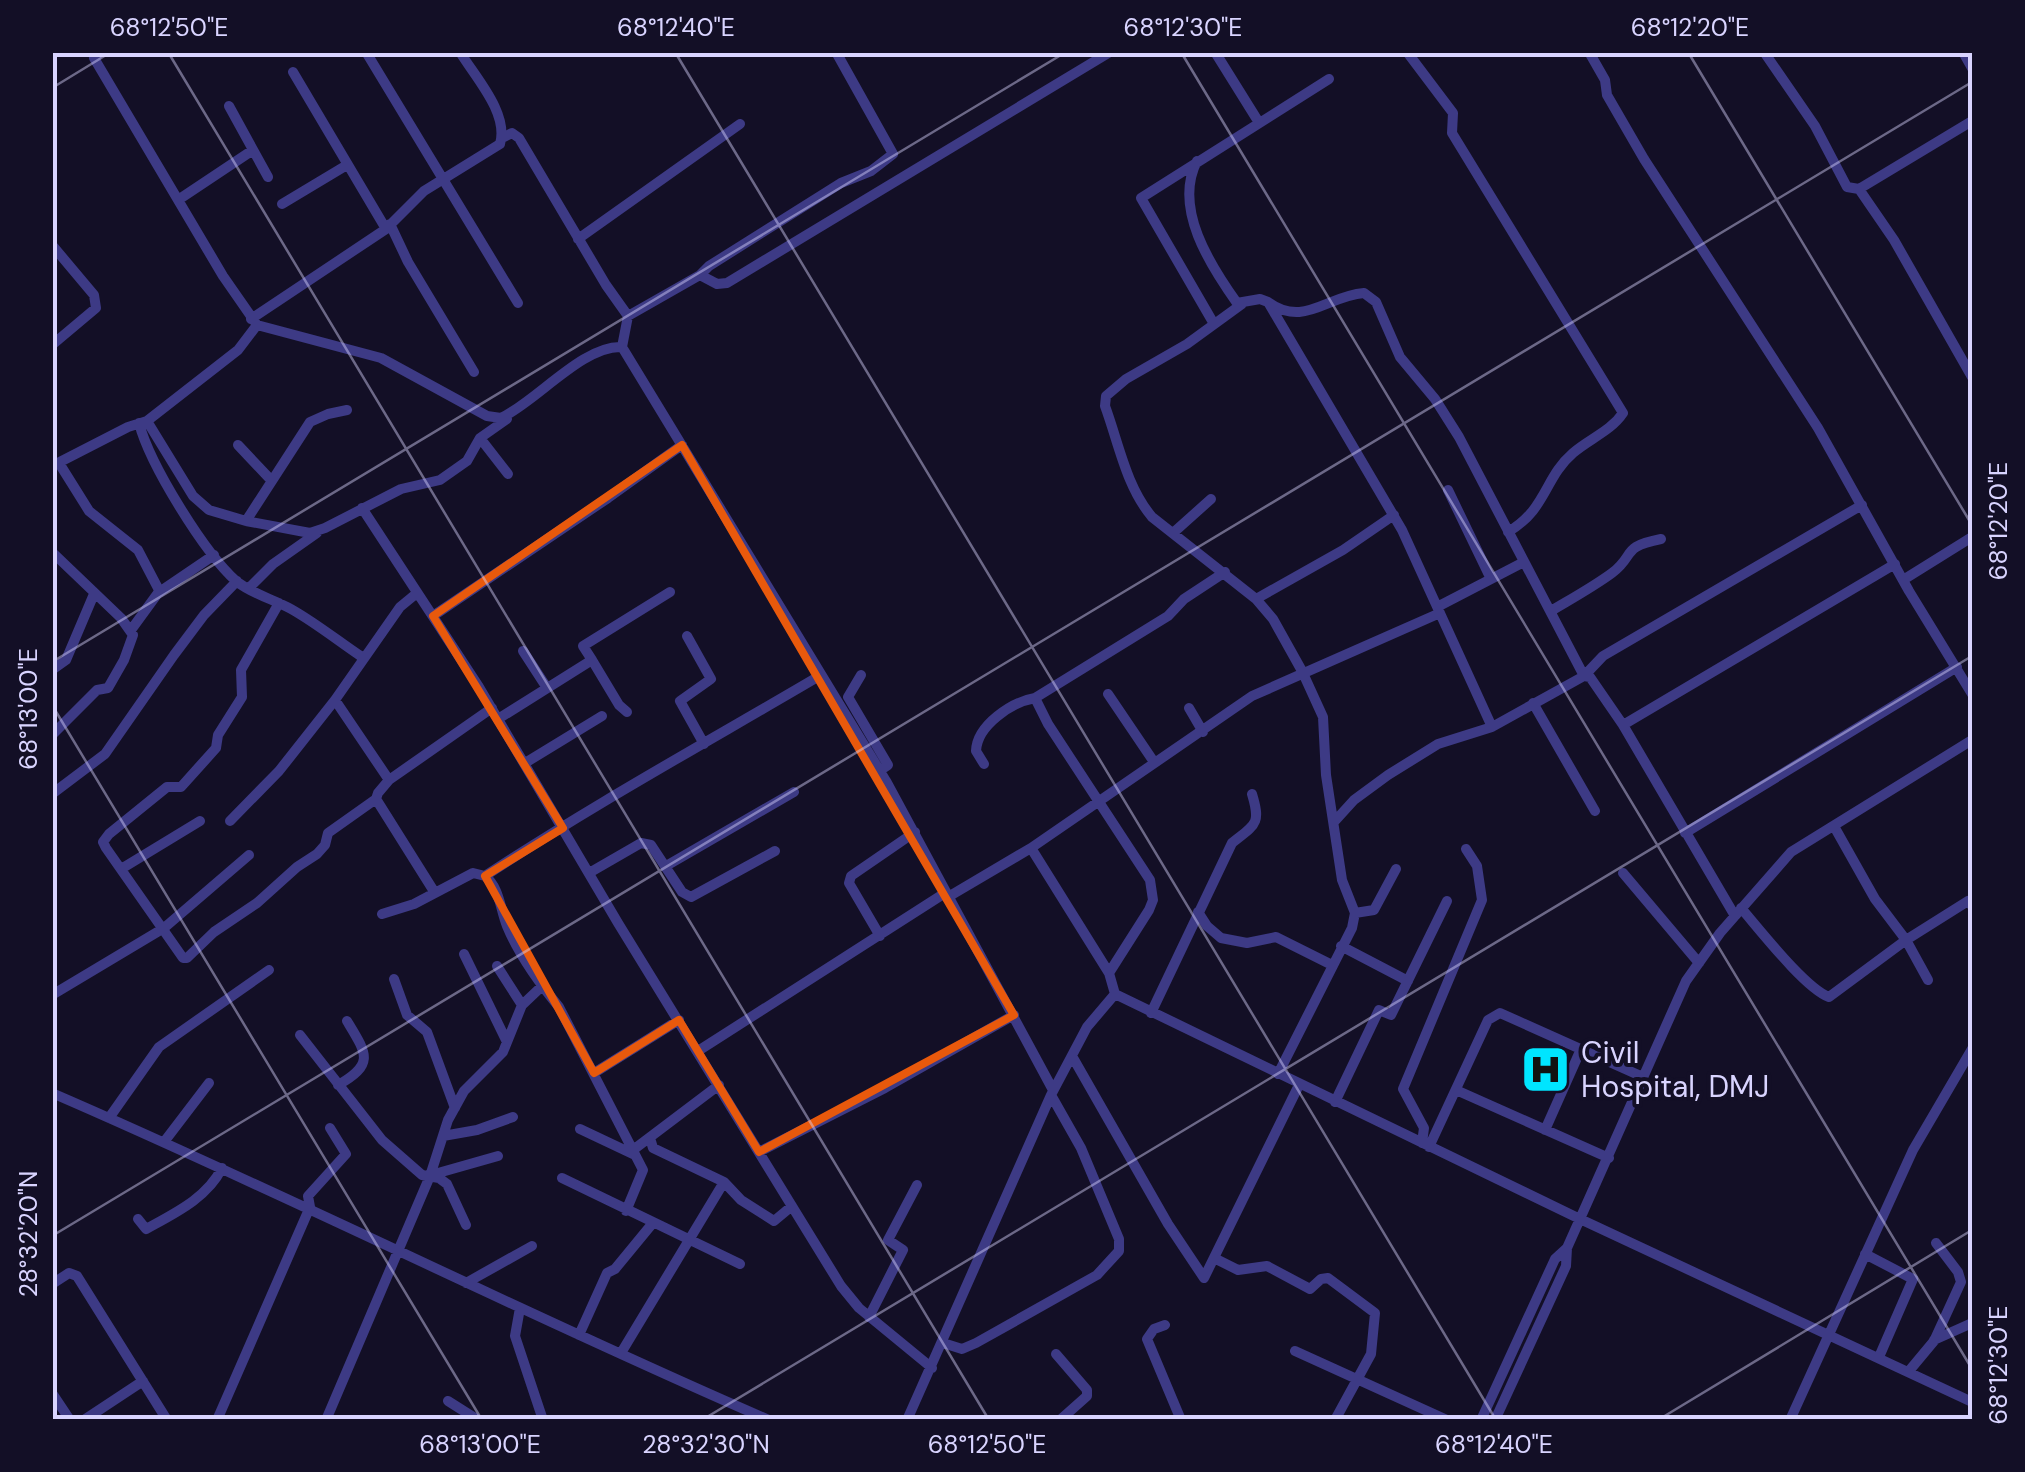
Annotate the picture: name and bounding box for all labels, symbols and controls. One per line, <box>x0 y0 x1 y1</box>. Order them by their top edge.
text: 68°12'50"E <box>110 11 228 44</box>
text: 68°12'40"E <box>617 11 735 44</box>
text: 68°12'30"E <box>1124 11 1242 44</box>
text: 68°12'20"E <box>1631 11 1749 44</box>
text: 68°12'20"E <box>1982 462 2015 580</box>
text: 68°13'00"E <box>12 648 45 770</box>
place label: Civil Hospital, DMJ <box>1581 1033 1769 1106</box>
hospital icon: Civil Hospital, DMJ <box>1520 1043 1572 1095</box>
text: 28°32'20"N <box>12 1171 45 1297</box>
text: 68°12'30"E <box>1982 1306 2015 1424</box>
text: 68°13'00"E <box>419 1428 541 1461</box>
text: 28°32'30"N <box>642 1428 770 1461</box>
text: 68°12'50"E <box>928 1428 1046 1461</box>
text: 68°12'40"E <box>1435 1428 1553 1461</box>

